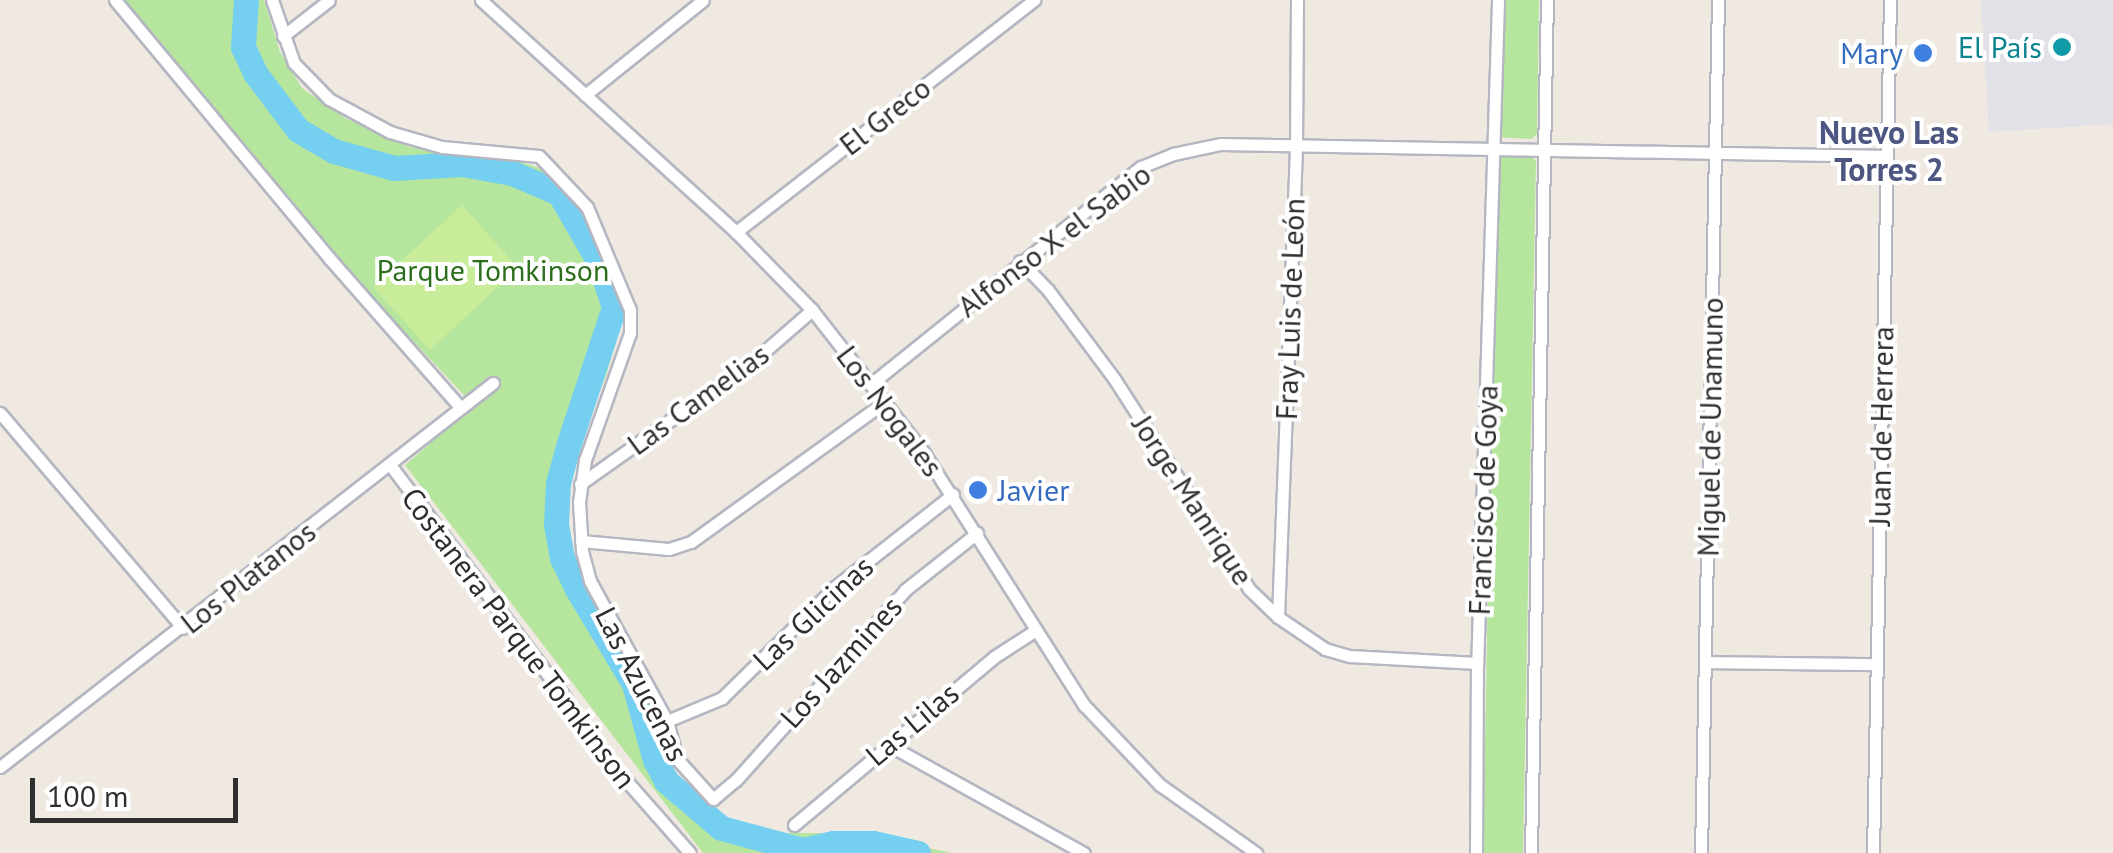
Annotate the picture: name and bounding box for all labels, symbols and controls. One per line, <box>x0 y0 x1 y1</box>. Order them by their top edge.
place label: El País <box>1958 29 2042 65</box>
place label: Mary <box>1840 35 1903 71</box>
marker: El País <box>2051 36 2073 58</box>
marker: Mary <box>1912 42 1934 64</box>
street label: El Greco <box>832 69 938 163</box>
district label: Nuevo Las Torres 2 <box>1819 114 1959 189</box>
street label: Alfonso X el Sabio <box>950 155 1158 325</box>
street label: Fray Luis de León <box>1268 197 1312 421</box>
park label: Parque Tomkinson <box>376 252 610 288</box>
street label: Miguel de Unamuno <box>1690 297 1730 557</box>
street label: Juan de Herrera <box>1861 326 1901 526</box>
street label: Las Camelias <box>620 336 776 462</box>
street label: Los Nogales <box>829 339 951 483</box>
street label: Francisco de Goya <box>1461 384 1505 616</box>
street label: Jorge Manrique <box>1125 408 1261 592</box>
place label: Javier <box>998 472 1070 508</box>
marker: Javier <box>967 479 989 501</box>
street label: Costanera Parque Tomkinson <box>394 480 644 796</box>
street label: Los Platanos <box>173 513 323 641</box>
street label: Las Glicinas <box>745 548 881 678</box>
street label: Los Jazmines <box>773 589 909 735</box>
street label: Las Azucenas <box>588 601 696 767</box>
street label: Las Lilas <box>858 675 966 773</box>
scale bar <box>35 758 242 820</box>
text: 100 m <box>47 776 128 815</box>

